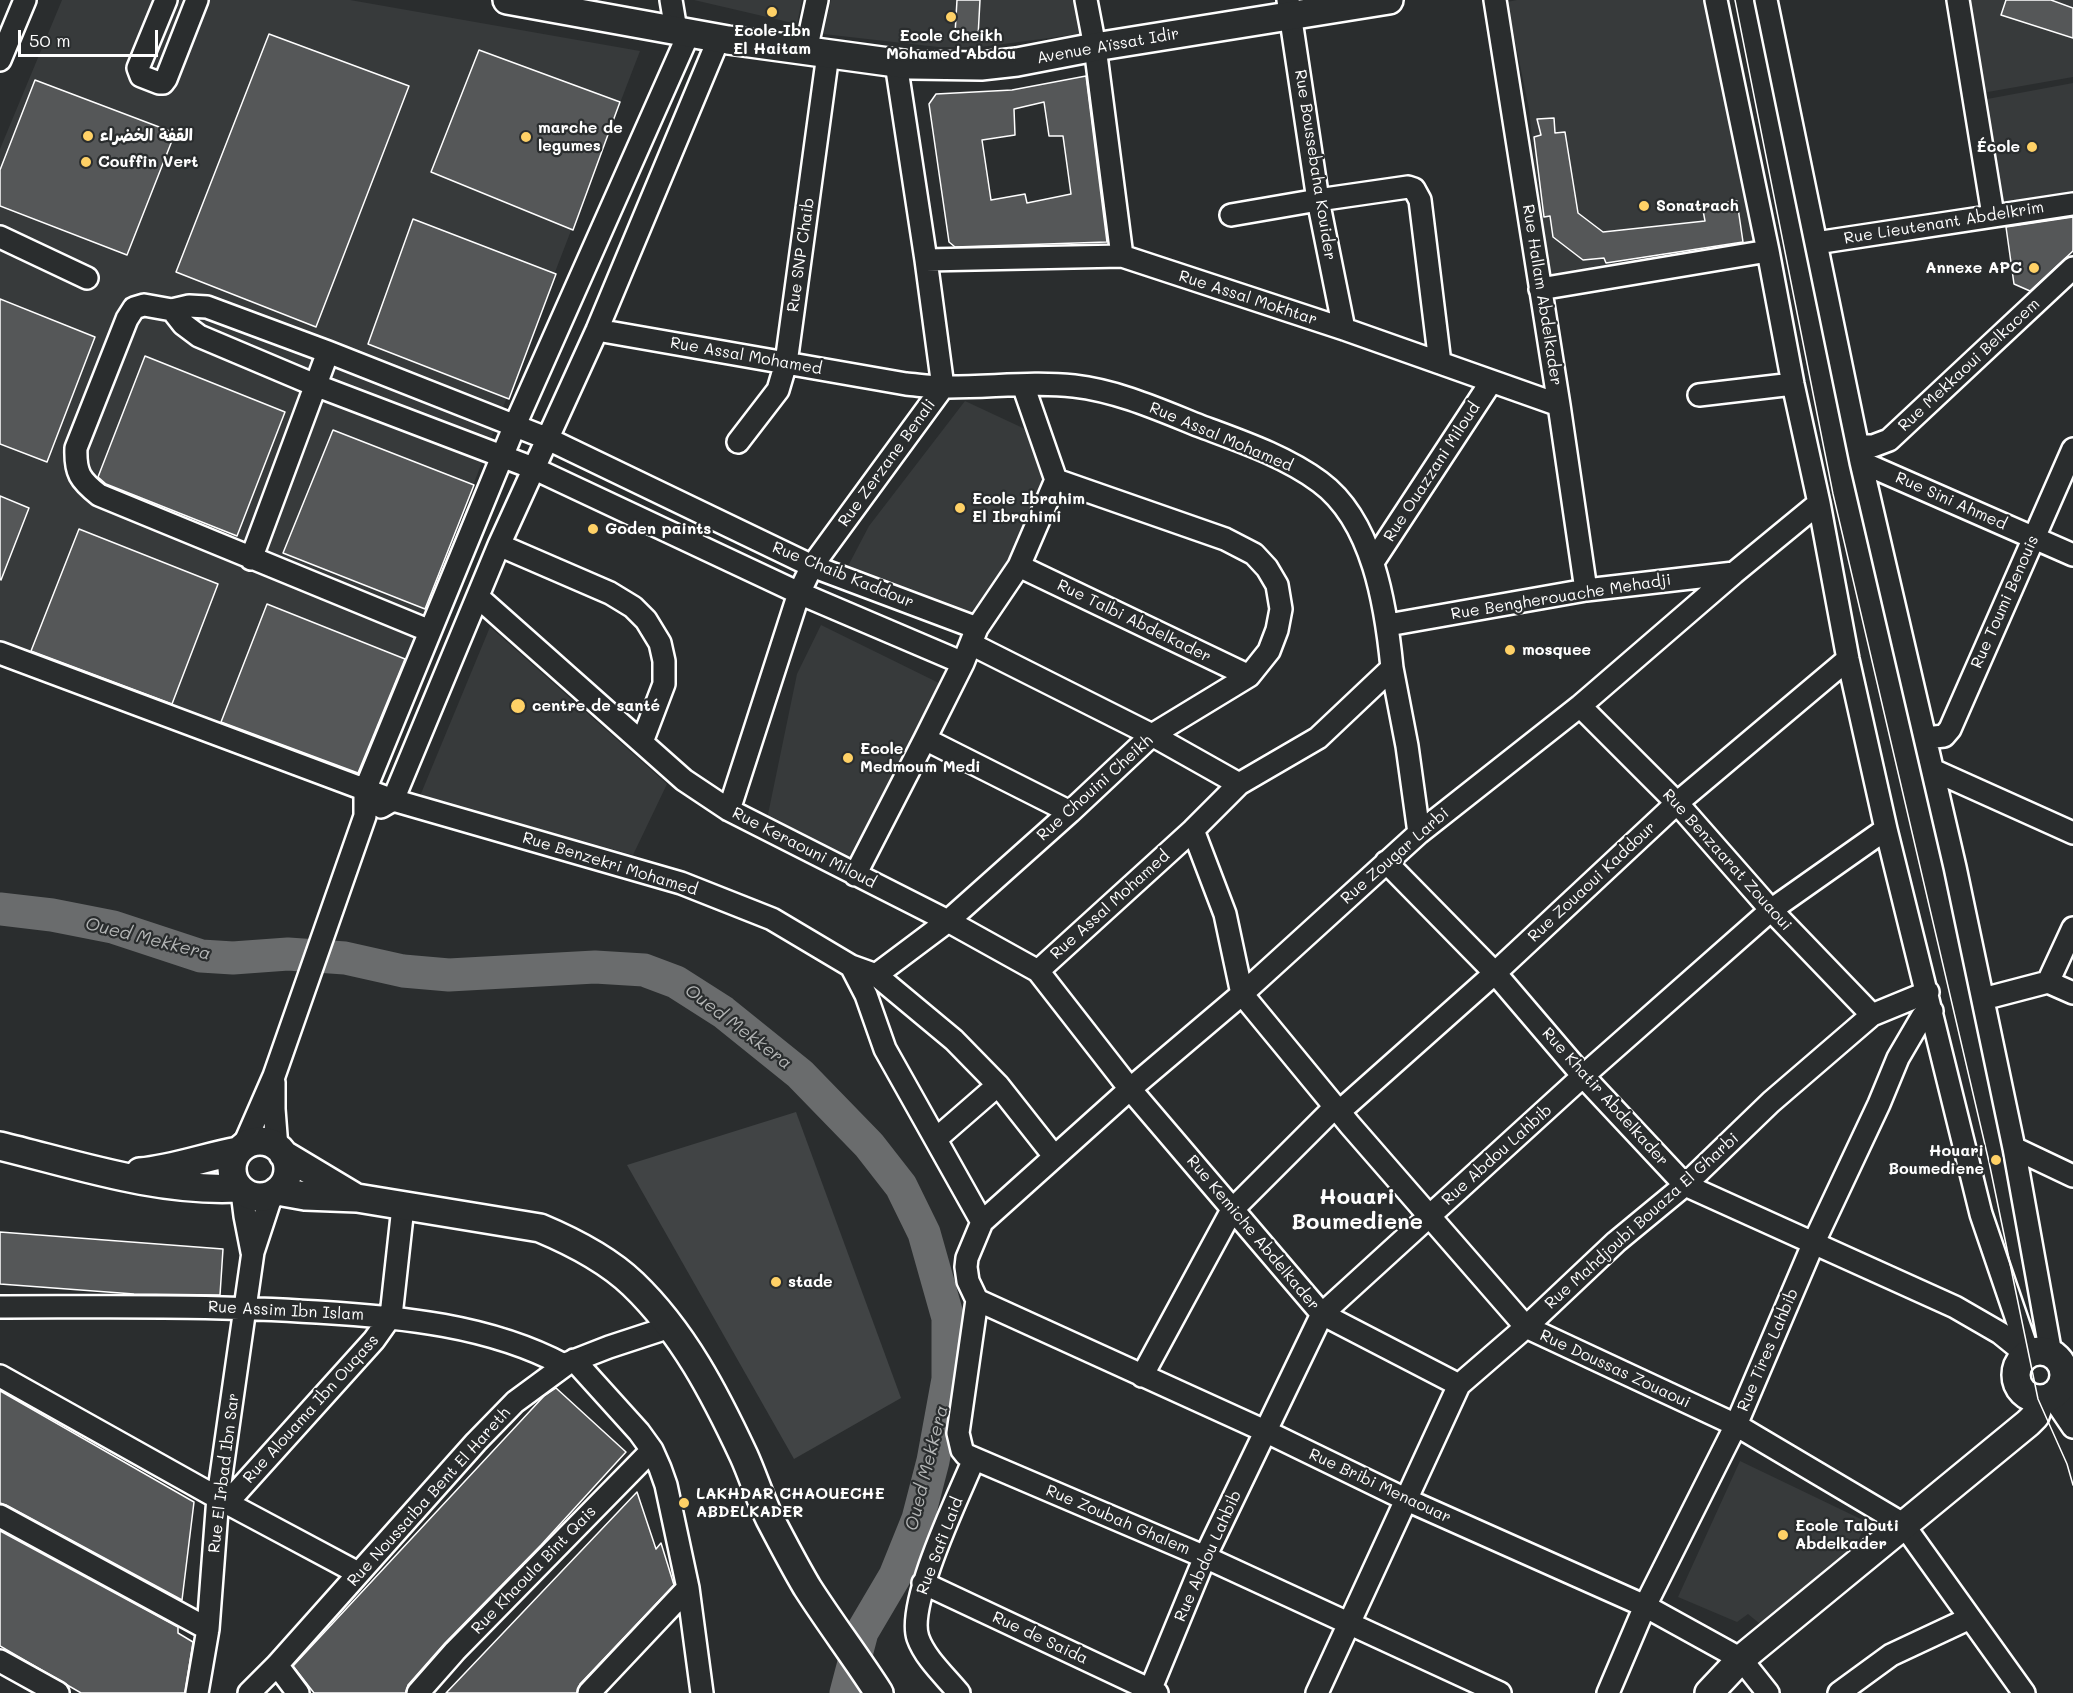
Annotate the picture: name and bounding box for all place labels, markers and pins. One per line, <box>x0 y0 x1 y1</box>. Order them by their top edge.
marker: Ecole Ibn El Haitam <box>765 5 779 19</box>
marker: Ecole Cheikh Mohamed Abdou <box>944 10 958 24</box>
place label: Ecole Ibn El Haitam <box>733 21 811 59</box>
place label: Ecole Cheikh Mohamed Abdou <box>886 26 1016 64</box>
place label: marche de legumes <box>538 118 623 156</box>
place label: القفة الخضراء <box>100 126 193 146</box>
marker: القفة الخضراء <box>81 129 95 143</box>
marker: marche de legumes <box>519 130 533 144</box>
place label: École <box>1977 137 2020 157</box>
marker: École <box>2025 140 2039 154</box>
place label: Couffin Vert <box>98 152 198 172</box>
marker: Couffin Vert <box>79 155 93 169</box>
place label: Sonatrach <box>1656 196 1739 216</box>
marker: Sonatrach <box>1637 199 1651 213</box>
place label: Annexe APC <box>1925 258 2022 278</box>
marker: Annexe APC <box>2027 261 2041 275</box>
place label: Ecole Ibrahim El Ibrahimi <box>972 489 1085 527</box>
marker: Ecole Ibrahim El Ibrahimi <box>953 501 967 515</box>
place label: Goden paints <box>605 519 711 539</box>
marker: Goden paints <box>586 522 600 536</box>
place label: mosquee <box>1522 640 1591 660</box>
marker: mosquee <box>1503 643 1517 657</box>
place label: centre de santé <box>532 696 660 716</box>
marker: centre de santé <box>509 697 527 715</box>
place label: Ecole Medmoum Medi <box>860 739 981 777</box>
marker: Ecole Medmoum Medi <box>841 751 855 765</box>
place label: Houari Boumediene <box>1888 1141 1984 1179</box>
marker: Houari Boumediene <box>1989 1153 2003 1167</box>
place label: stade <box>788 1272 833 1292</box>
marker: stade <box>769 1275 783 1289</box>
place label: LAKHDAR CHAOUECHE ABDELKADER <box>696 1484 885 1522</box>
marker: LAKHDAR CHAOUECHE ABDELKADER <box>677 1496 691 1510</box>
place label: Ecole Talouti Abdelkader <box>1795 1516 1899 1554</box>
marker: Ecole Talouti Abdelkader <box>1776 1528 1790 1542</box>

